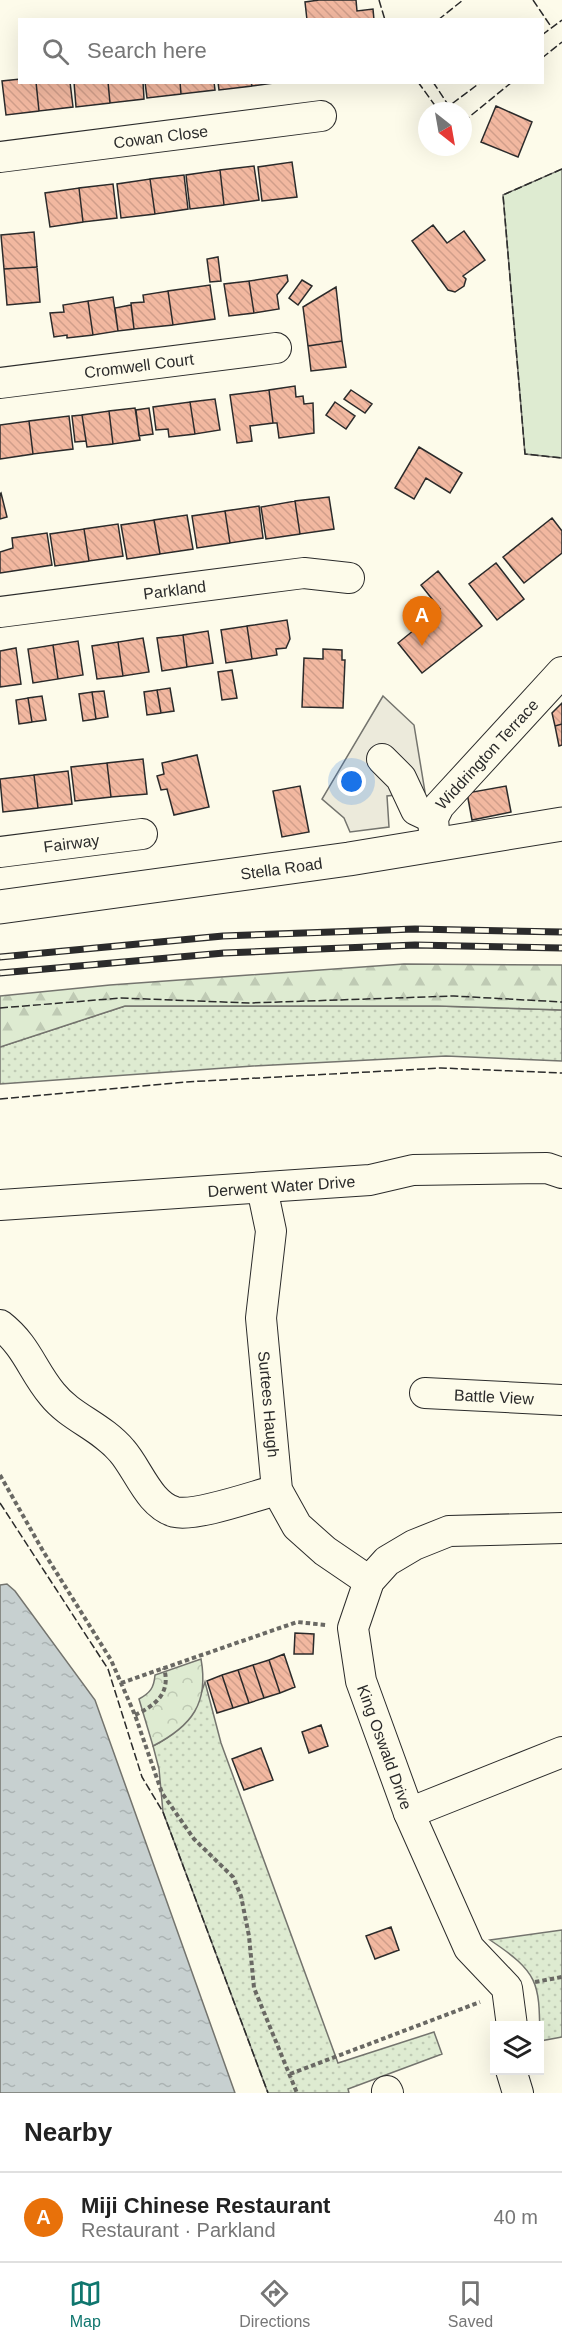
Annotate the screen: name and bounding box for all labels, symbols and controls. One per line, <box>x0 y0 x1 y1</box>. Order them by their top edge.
search box <box>18 18 544 84</box>
icon: search <box>39 35 72 68</box>
text: Search here <box>87 38 207 63</box>
north arrow <box>418 102 472 156</box>
street label: Cowan Close <box>112 122 209 151</box>
street label: Cromwell Court <box>83 350 195 381</box>
street label: Parkland <box>142 578 207 603</box>
pin: A <box>402 596 442 646</box>
street label: Widdrington Terrace <box>432 696 542 813</box>
your location <box>337 767 366 796</box>
street label: Fairway <box>43 831 100 855</box>
street label: Stella Road <box>239 855 324 883</box>
street label: Derwent Water Drive <box>207 1173 356 1200</box>
street label: Surtees Haugh <box>255 1350 282 1458</box>
street label: Battle View <box>454 1386 535 1408</box>
street label: King Oswald Drive <box>354 1682 415 1812</box>
map controls <box>490 2021 544 2075</box>
button: layers <box>490 2021 544 2075</box>
text: Nearby <box>24 2117 112 2147</box>
text: Miji Chinese Restaurant <box>81 2193 330 2218</box>
text: A <box>36 2206 51 2228</box>
text: 40 m <box>494 2206 538 2228</box>
text: Restaurant · Parkland <box>81 2219 276 2241</box>
tab: Map <box>69 2277 102 2331</box>
tab: Directions <box>239 2277 310 2331</box>
tab: Saved <box>448 2277 493 2331</box>

